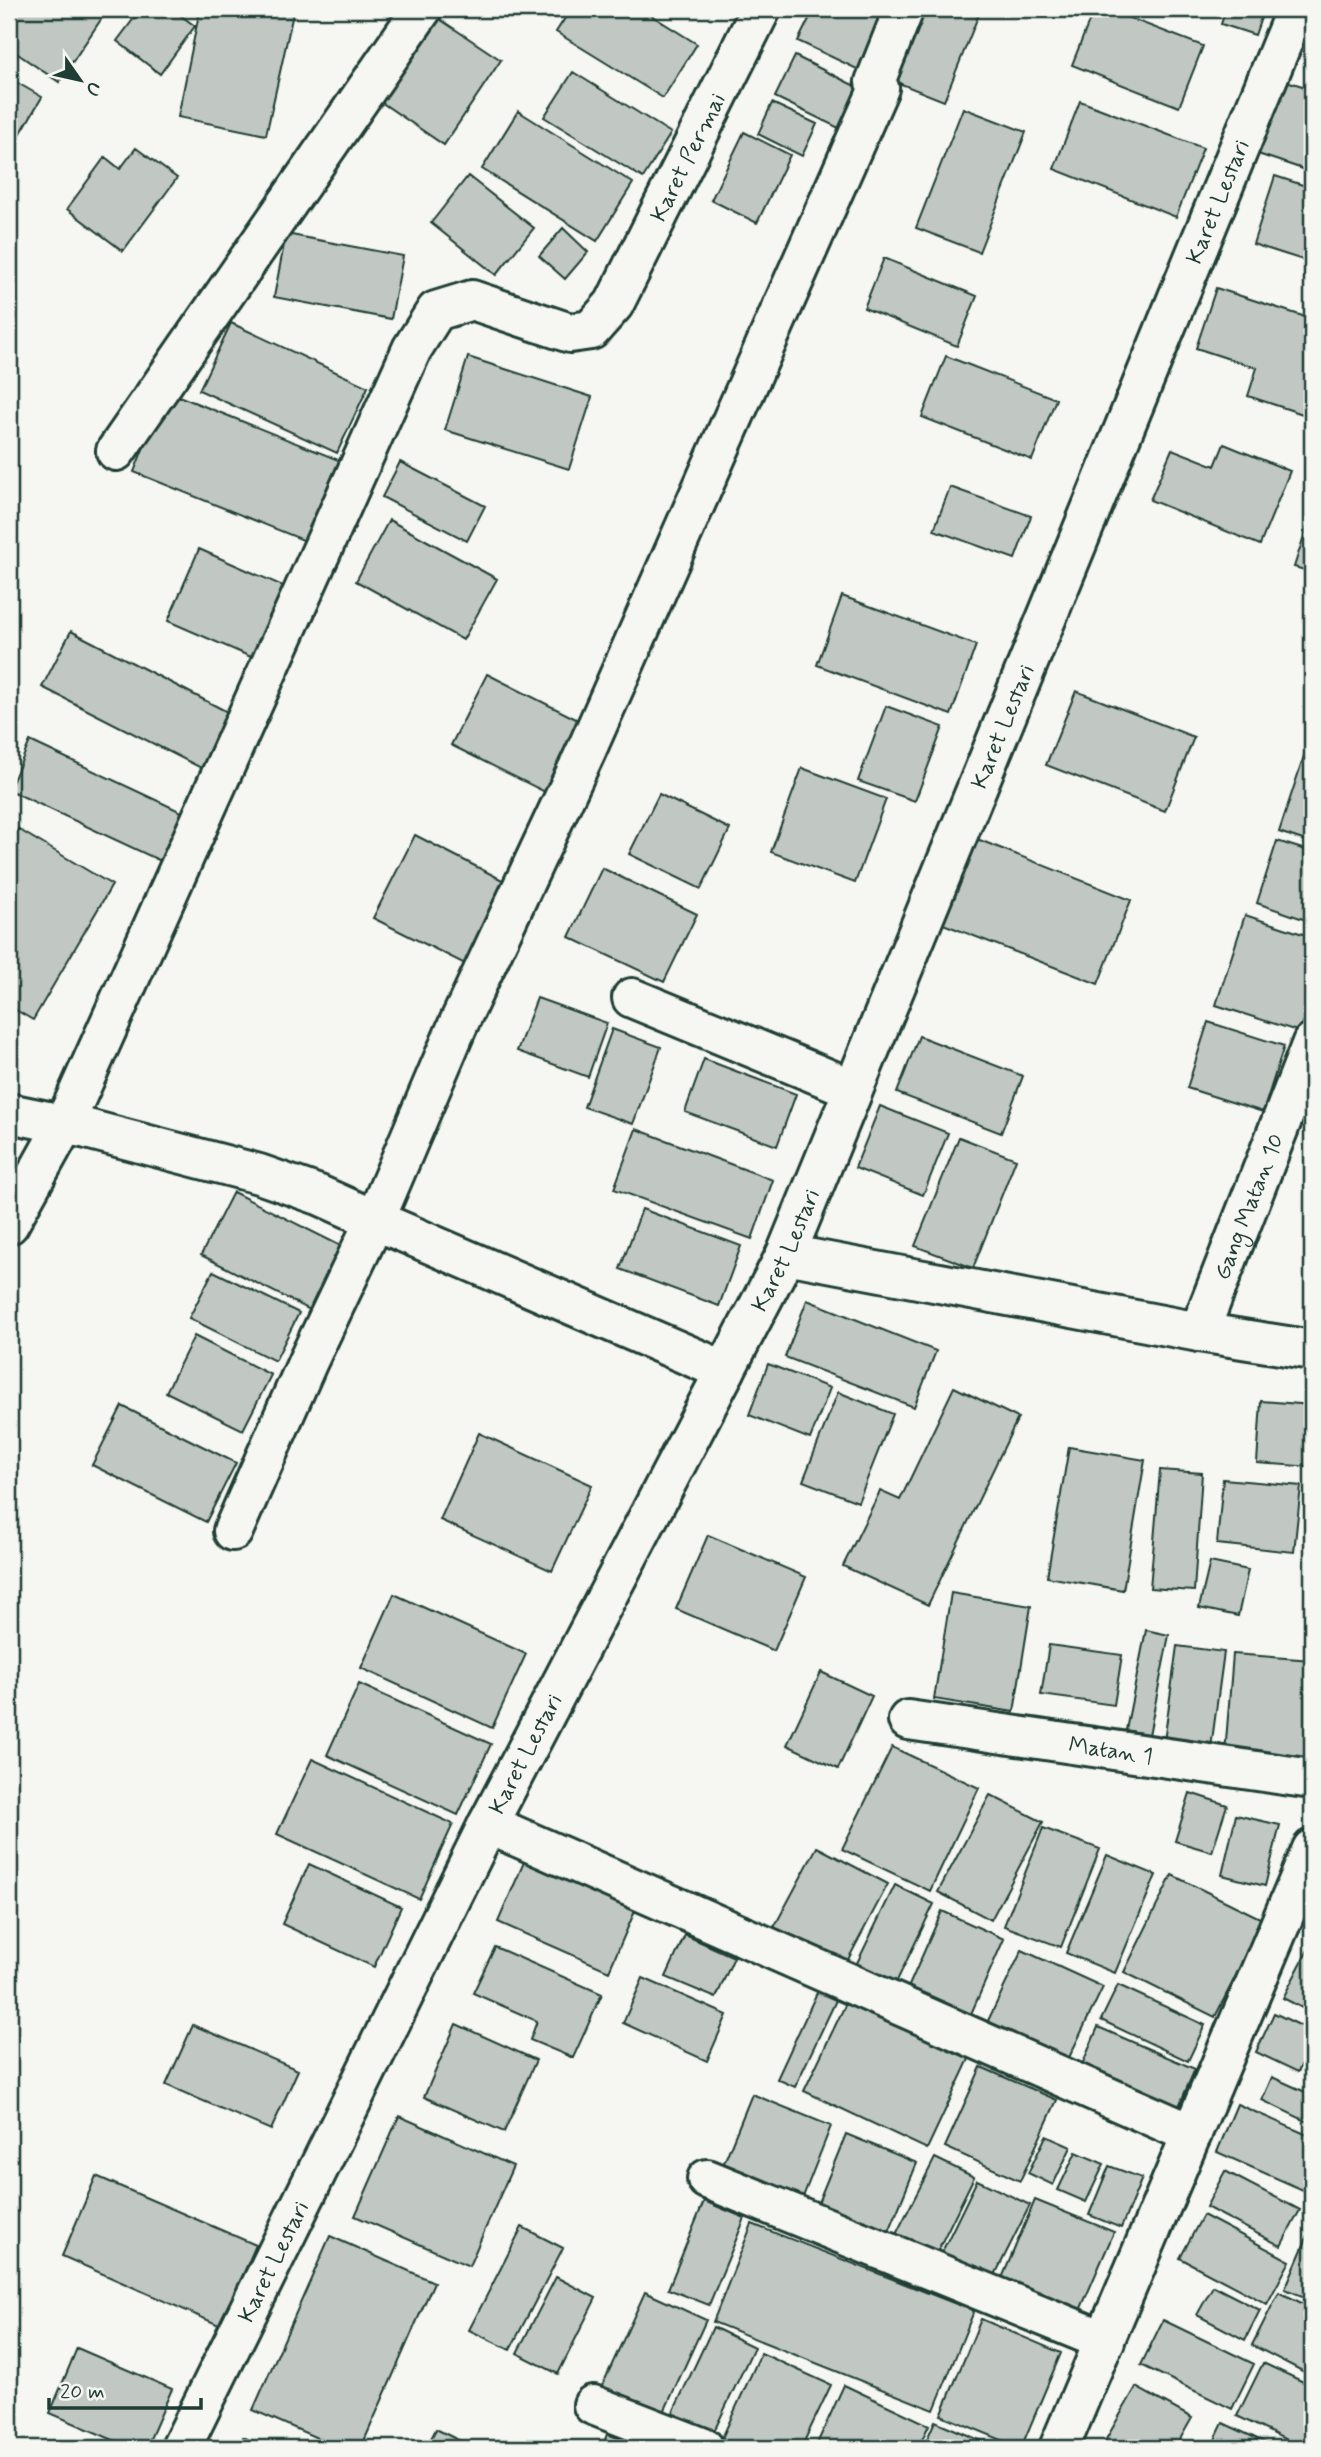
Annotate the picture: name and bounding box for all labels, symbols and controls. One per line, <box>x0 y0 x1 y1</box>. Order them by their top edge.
north arrow <box>46 46 116 116</box>
text: U <box>79 77 107 101</box>
street label: Karet Permai <box>644 88 734 227</box>
street label: Karet Lestari <box>1180 136 1258 269</box>
street label: Karet Lestari <box>965 660 1043 794</box>
street label: Gang Matan 10 <box>1208 1130 1292 1284</box>
street label: Karet Lestari <box>745 1185 828 1317</box>
street label: Karet Lestari <box>483 1689 570 1820</box>
street label: Matan 1 <box>1066 1731 1155 1773</box>
street label: Karet Lestari <box>232 2196 317 2328</box>
scale bar <box>49 2366 201 2410</box>
text: 20 m <box>60 2378 105 2406</box>

